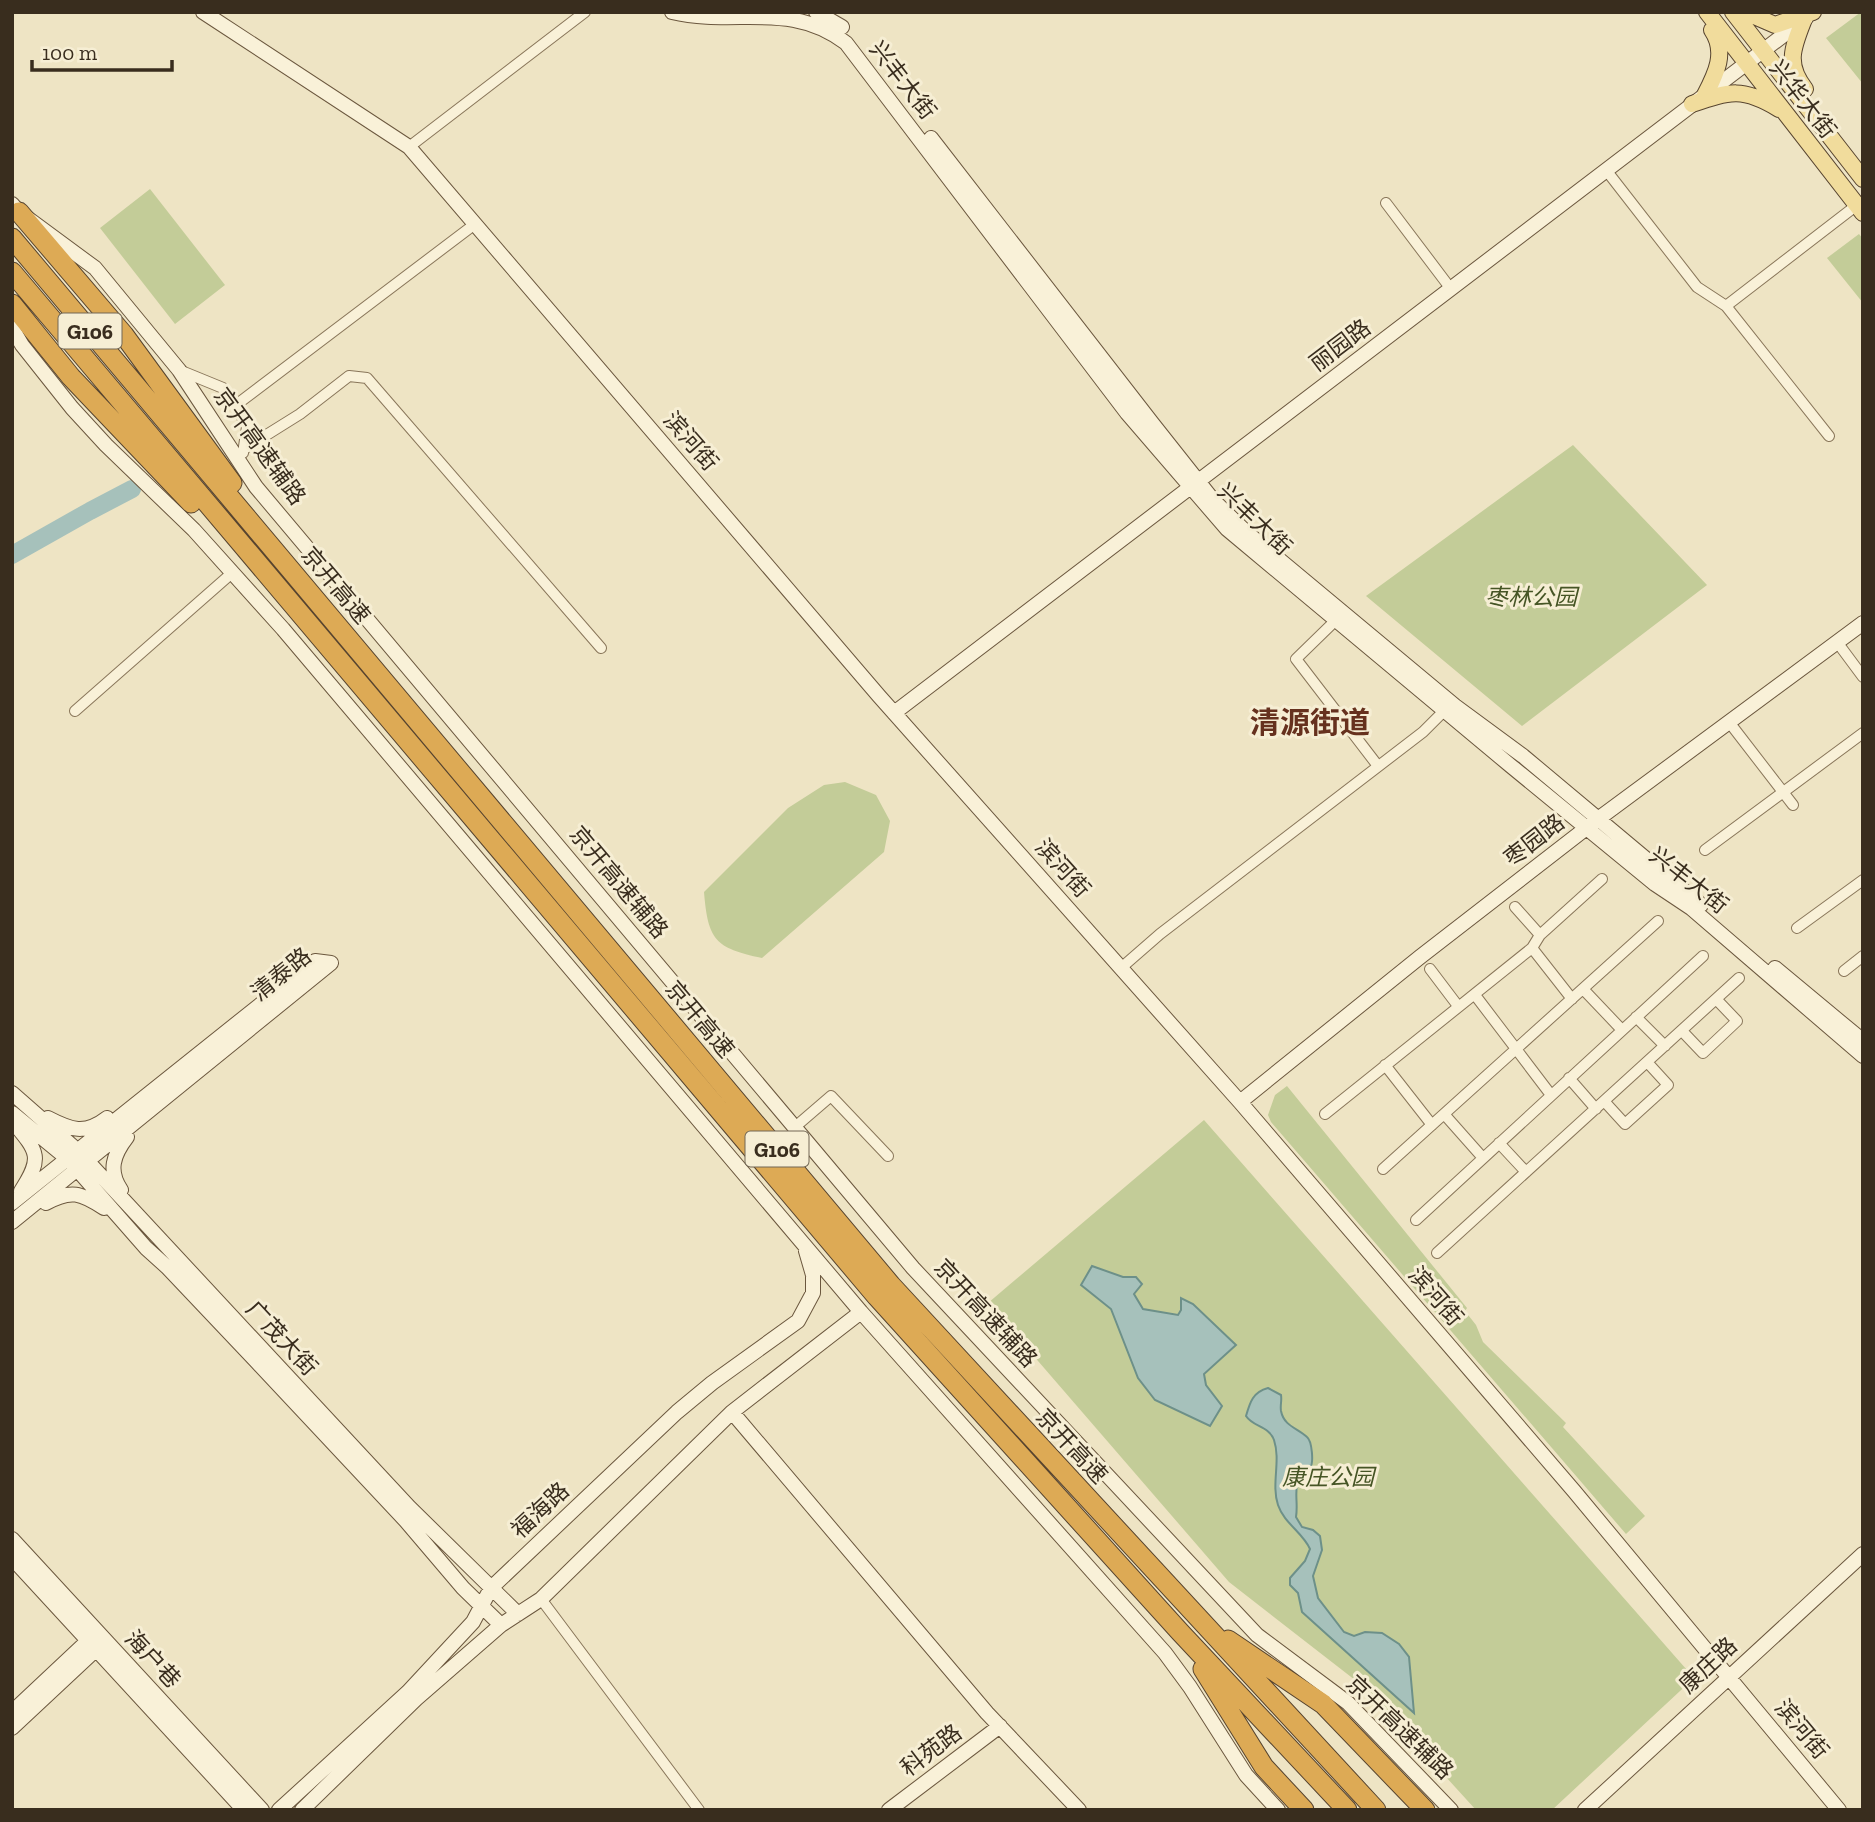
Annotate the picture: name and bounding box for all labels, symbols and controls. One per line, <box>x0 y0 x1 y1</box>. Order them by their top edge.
scale bar <box>32 28 172 72</box>
street label: 兴丰大街 <box>864 35 942 125</box>
text: 100 m <box>42 40 97 65</box>
street label: 兴华大街 <box>1764 54 1842 144</box>
street label: 丽园路 <box>1304 313 1376 377</box>
road number: G106 <box>58 314 122 348</box>
street label: 京开高速辅路 <box>208 382 312 510</box>
street label: 滨河街 <box>658 406 724 476</box>
street label: 兴丰大街 <box>1212 477 1298 561</box>
street label: 京开高速 <box>296 541 376 629</box>
park label: 枣林公园 <box>1485 583 1580 611</box>
district label: 清源街道 <box>1250 705 1370 741</box>
street label: 枣园路 <box>1498 808 1570 872</box>
street label: 京开高速辅路 <box>564 820 674 944</box>
street label: 滨河街 <box>1030 833 1096 903</box>
street label: 兴丰大街 <box>1644 841 1734 919</box>
street label: 清泰路 <box>245 941 317 1007</box>
street label: 京开高速 <box>660 975 740 1063</box>
road number: G106 <box>746 1132 808 1166</box>
street label: 京开高速辅路 <box>929 1253 1043 1373</box>
street label: 滨河街 <box>1403 1261 1469 1331</box>
street label: 广茂大街 <box>240 1295 324 1381</box>
street label: 京开高速 <box>1030 1403 1114 1489</box>
park label: 康庄公园 <box>1282 1463 1377 1491</box>
street label: 福海路 <box>505 1476 575 1544</box>
street label: 海户巷 <box>119 1624 187 1694</box>
street label: 康庄路 <box>1673 1631 1743 1699</box>
street label: 京开高速辅路 <box>1341 1669 1459 1785</box>
street label: 滨河街 <box>1769 1694 1835 1764</box>
street label: 科苑路 <box>895 1718 967 1782</box>

